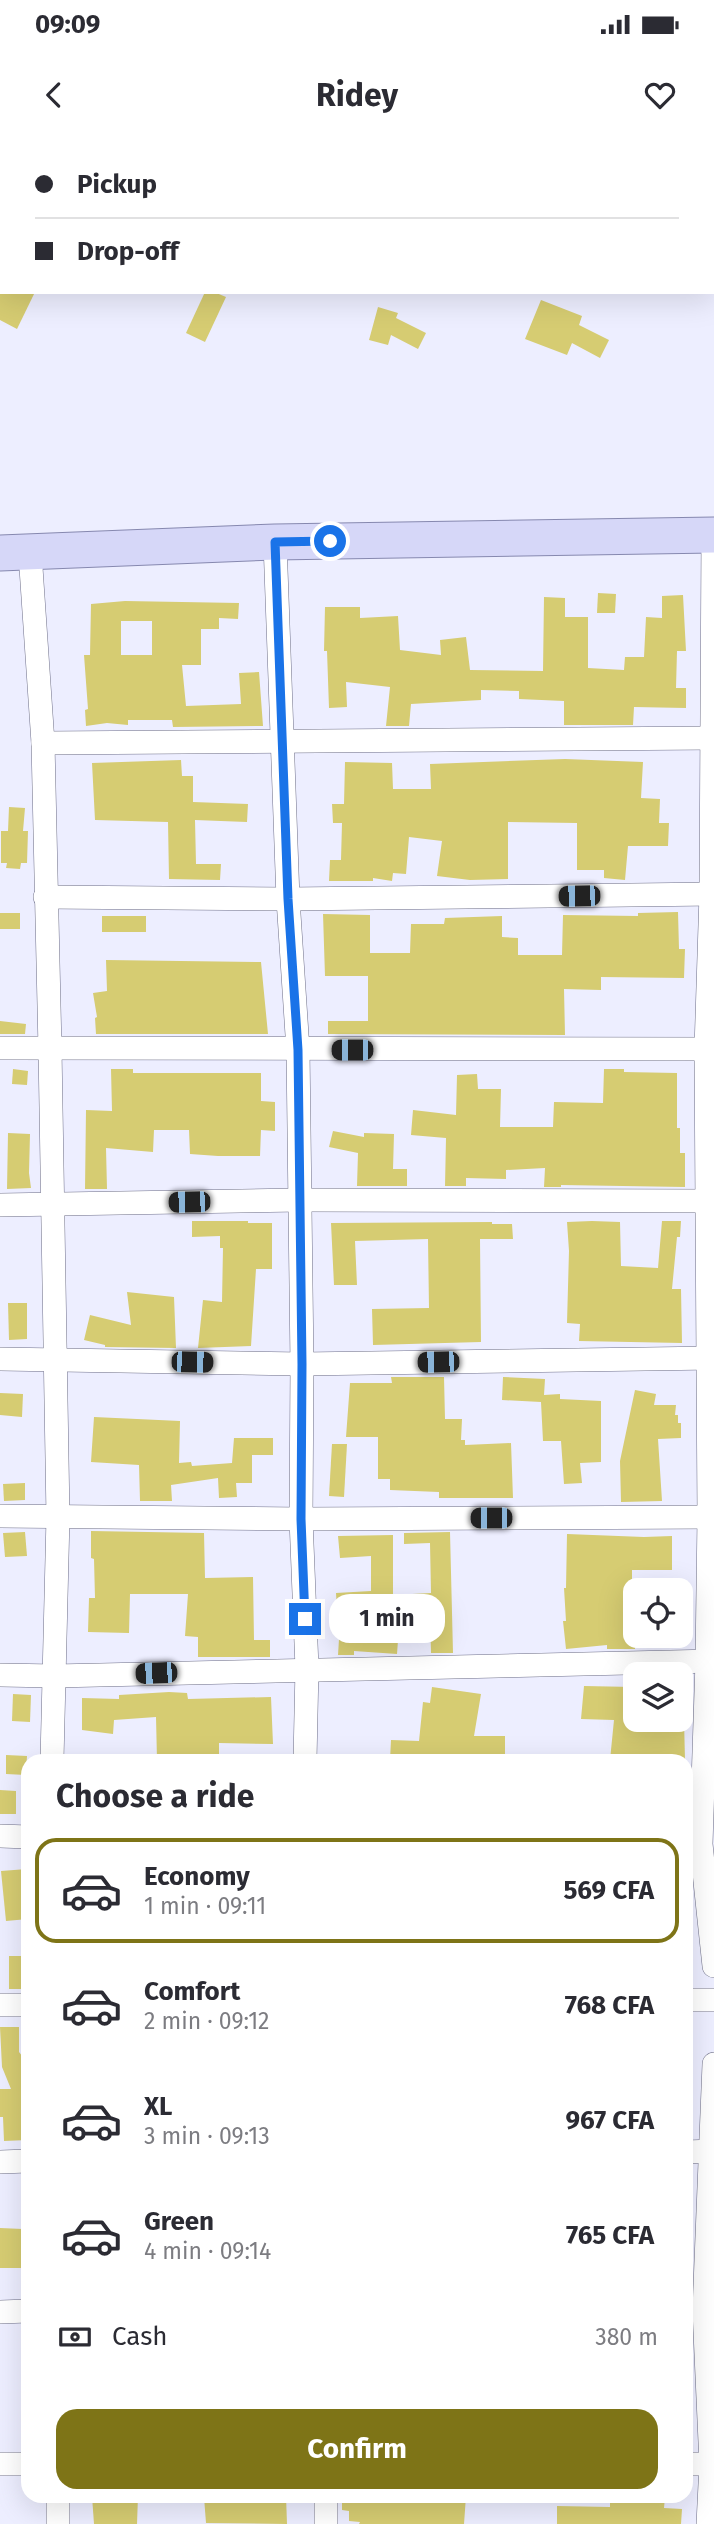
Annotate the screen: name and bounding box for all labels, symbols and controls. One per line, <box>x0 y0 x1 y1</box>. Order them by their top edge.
text: 09:09 <box>35 9 100 40</box>
icon: back <box>35 76 73 114</box>
text: Ridey <box>316 76 398 114</box>
icon: heart <box>641 76 679 114</box>
text: Pickup <box>77 169 157 200</box>
text: Drop-off <box>77 236 179 267</box>
route start <box>314 525 346 557</box>
car <box>558 885 601 907</box>
car <box>332 1040 374 1061</box>
car <box>168 1191 211 1213</box>
car <box>171 1351 214 1373</box>
car <box>417 1351 460 1373</box>
car <box>471 1508 513 1529</box>
map controls <box>623 1578 693 1732</box>
button: locate <box>623 1578 693 1648</box>
callout: 1 min <box>330 1594 445 1644</box>
route end <box>289 1603 321 1635</box>
text: 1 min <box>359 1604 415 1632</box>
car <box>135 1662 178 1684</box>
button: layers <box>623 1662 693 1732</box>
text: Choose a ride <box>56 1777 254 1815</box>
icon: car <box>60 1859 123 1922</box>
text: Economy <box>144 1861 250 1892</box>
text: 569 CFA <box>563 1875 654 1906</box>
text: 1 min · 09:11 <box>144 1892 266 1920</box>
icon: car <box>60 1974 123 2037</box>
text: Comfort <box>144 1976 240 2007</box>
text: 768 CFA <box>565 1990 654 2021</box>
text: 2 min · 09:12 <box>144 2007 270 2035</box>
icon: car <box>60 2089 123 2152</box>
text: XL <box>144 2091 172 2122</box>
text: 967 CFA <box>565 2105 654 2136</box>
text: 3 min · 09:13 <box>144 2122 270 2150</box>
icon: car <box>60 2204 123 2267</box>
text: Green <box>144 2206 214 2237</box>
text: 765 CFA <box>566 2220 654 2251</box>
text: 4 min · 09:14 <box>144 2237 271 2265</box>
icon: cash <box>56 2318 94 2356</box>
text: Cash <box>112 2321 168 2352</box>
text: 380 m <box>595 2323 658 2351</box>
button: Confirm <box>56 2409 658 2489</box>

